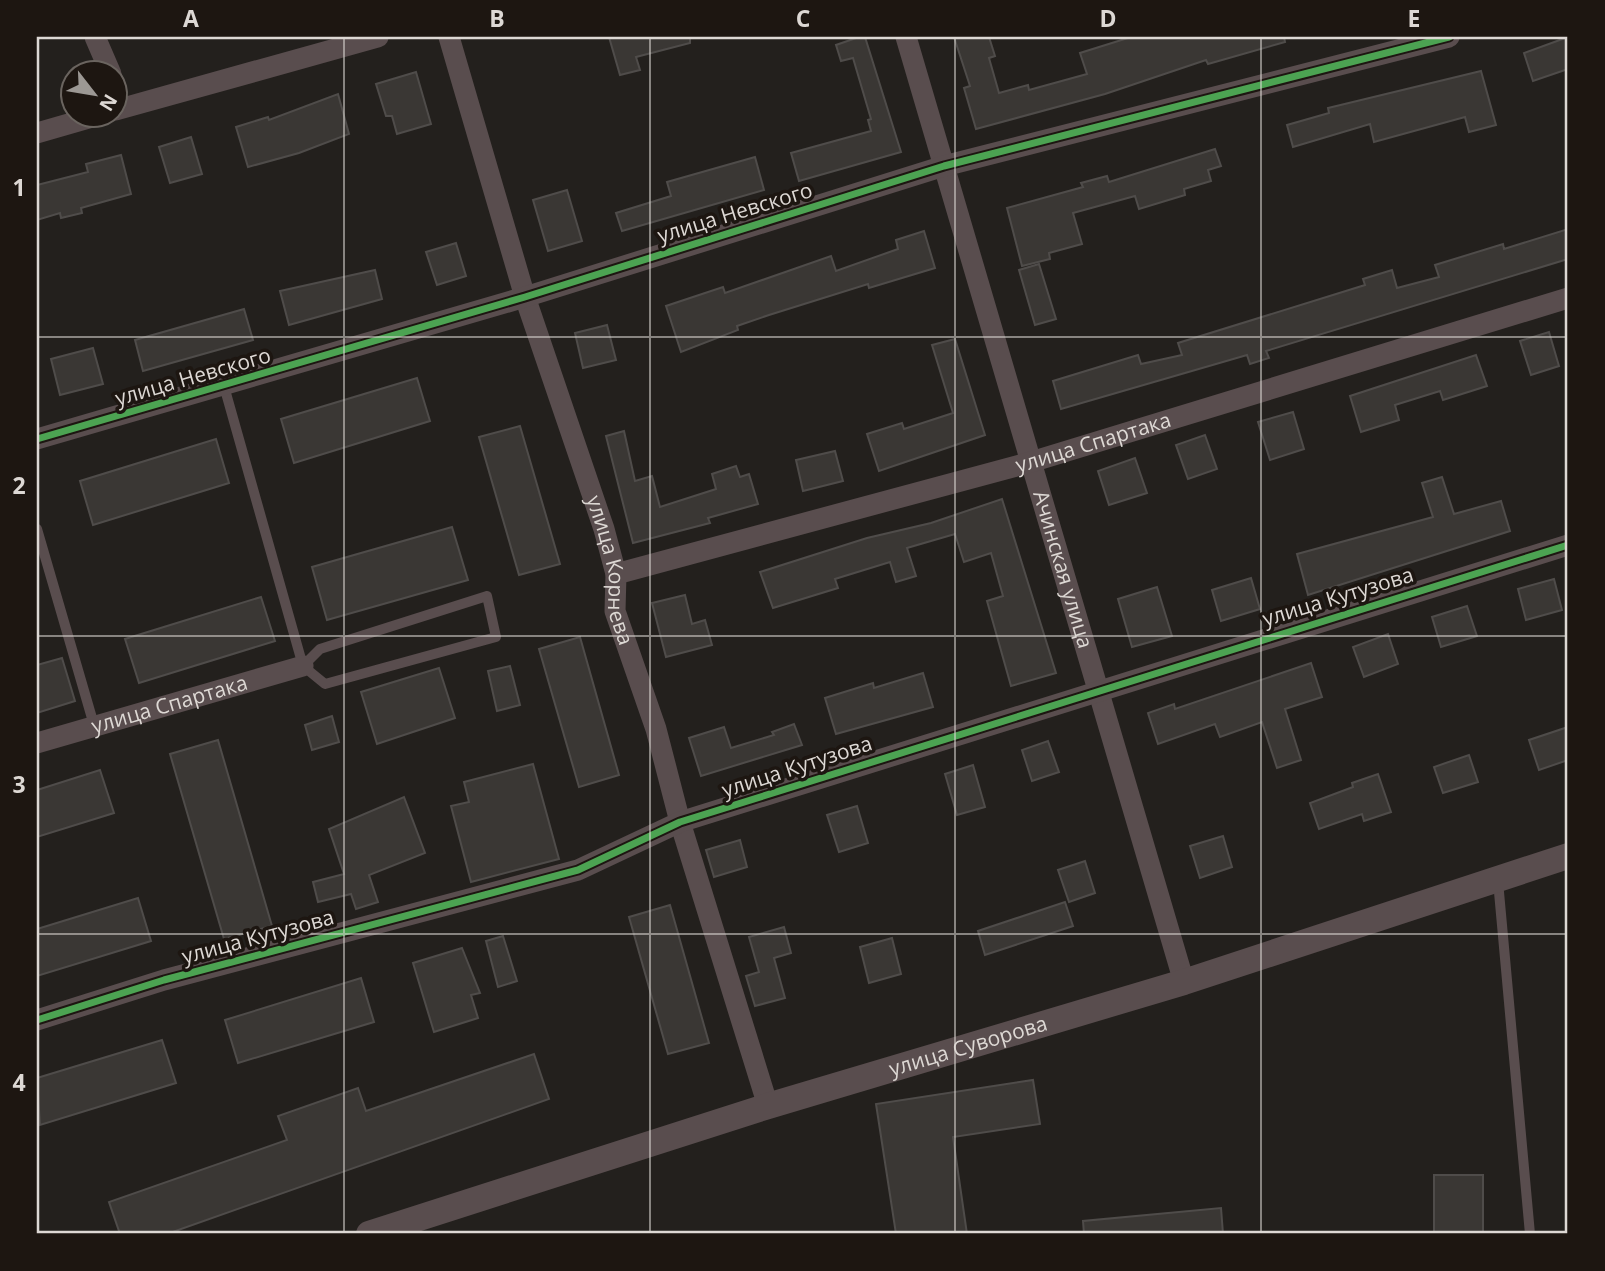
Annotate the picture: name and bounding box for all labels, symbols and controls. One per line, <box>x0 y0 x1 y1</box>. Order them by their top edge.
text: A <box>183 2 199 34</box>
text: B <box>489 2 505 34</box>
text: C <box>796 2 810 34</box>
text: D <box>1099 2 1117 34</box>
text: E <box>1408 2 1420 34</box>
north arrow <box>60 60 130 130</box>
text: N <box>93 89 124 116</box>
text: 1 <box>12 171 26 203</box>
street label: улица Невского <box>654 175 816 249</box>
street label: улица Невского <box>112 340 274 412</box>
street label: улица Спартака <box>1012 405 1174 479</box>
text: 2 <box>12 469 26 501</box>
street label: Ачинская улица <box>1027 487 1100 651</box>
street label: улица Корнева <box>581 491 641 648</box>
street label: улица Кутузова <box>1259 560 1417 632</box>
street label: улица Спартака <box>88 668 251 740</box>
street label: улица Кутузова <box>718 729 875 804</box>
text: 3 <box>12 768 26 800</box>
street label: улица Кутузова <box>179 902 337 970</box>
street label: улица Суворова <box>885 1009 1051 1082</box>
text: 4 <box>12 1066 26 1098</box>

